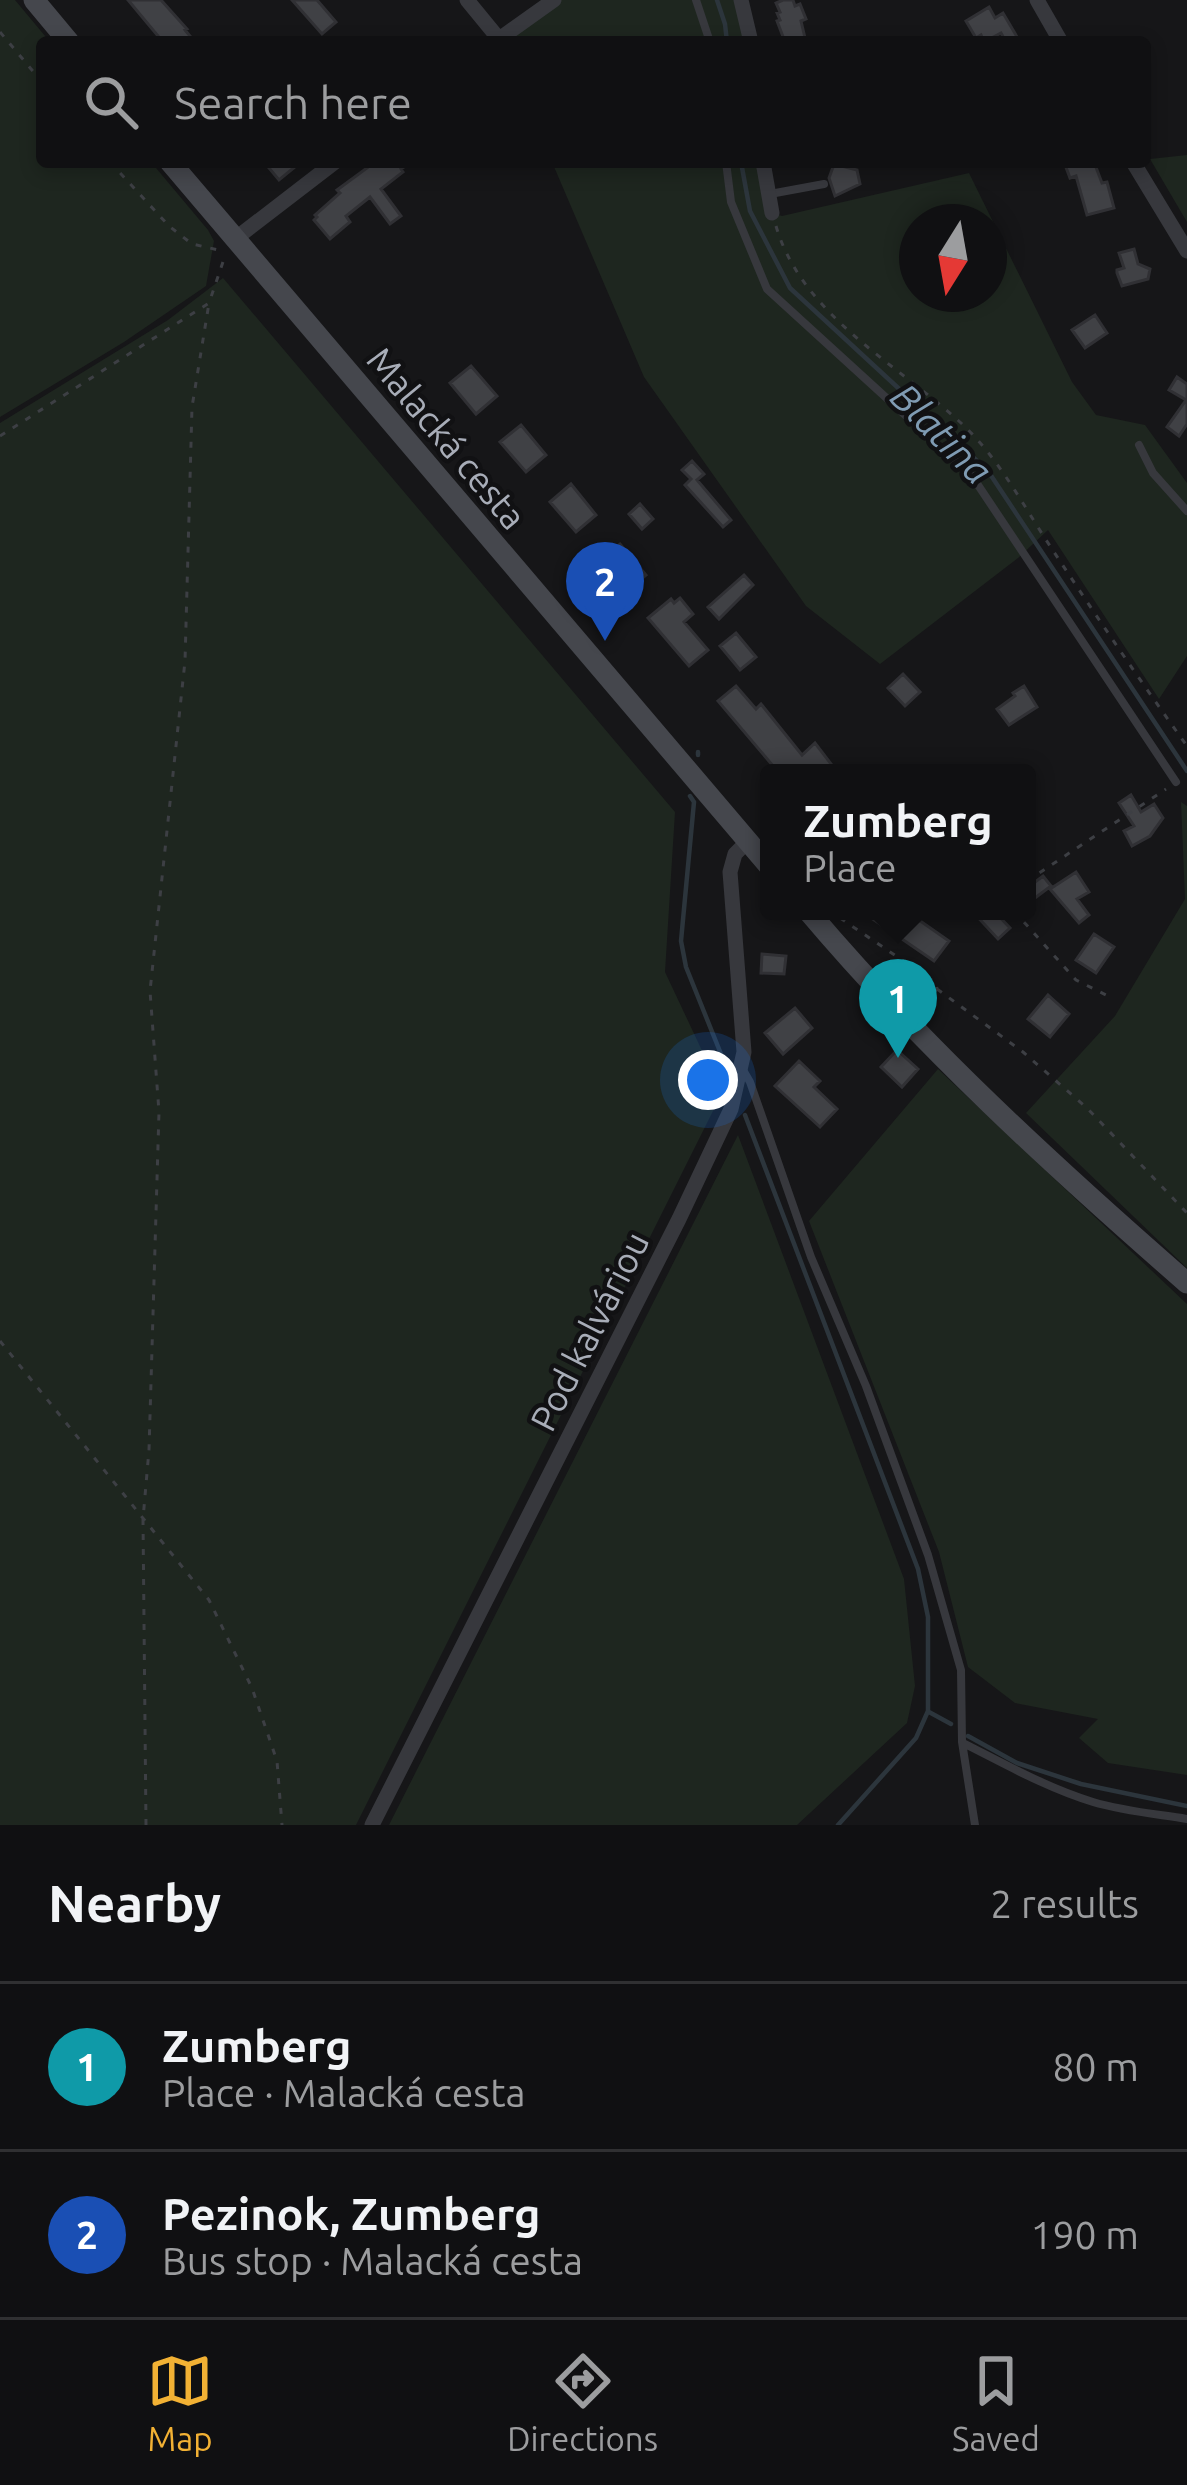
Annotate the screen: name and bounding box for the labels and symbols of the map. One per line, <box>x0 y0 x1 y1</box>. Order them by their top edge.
north arrow <box>899 204 1007 312</box>
street label: Malacká cesta <box>359 339 535 537</box>
water label: Blatina <box>883 374 1001 492</box>
pin: 2 <box>566 542 644 641</box>
pin: 1 <box>859 959 937 1058</box>
your location <box>678 1050 738 1110</box>
street label: Pod kalváriou <box>521 1225 657 1437</box>

